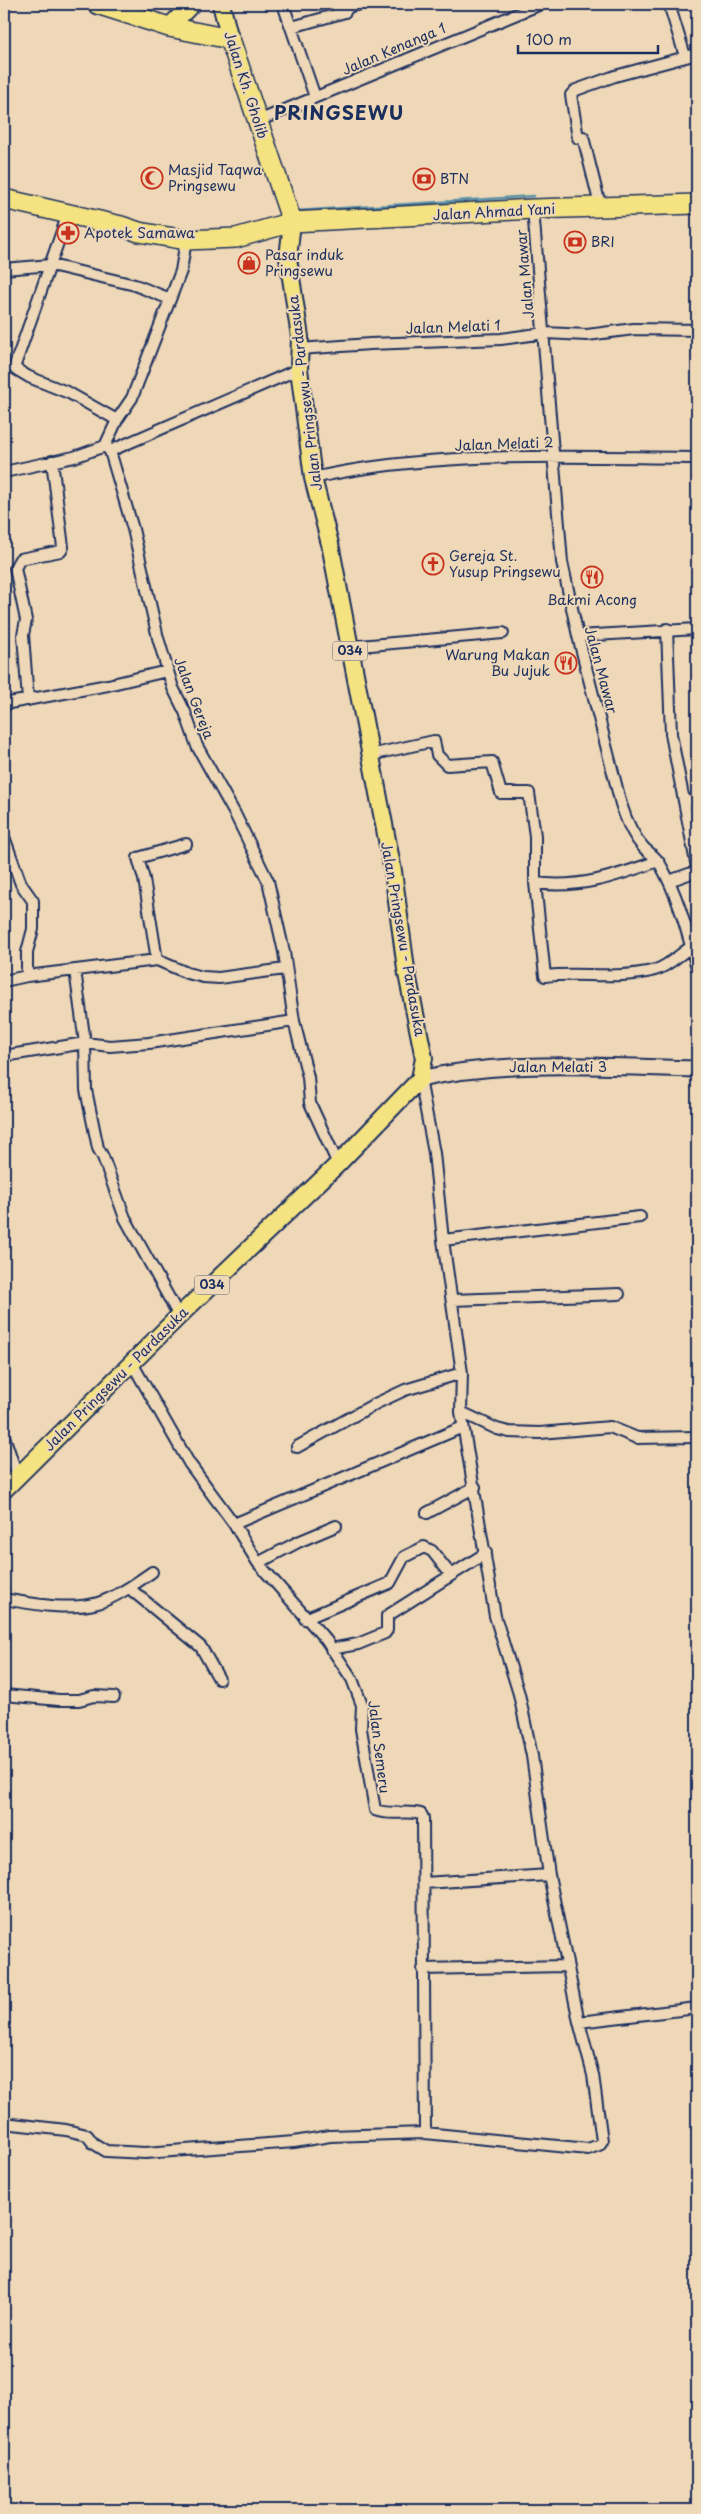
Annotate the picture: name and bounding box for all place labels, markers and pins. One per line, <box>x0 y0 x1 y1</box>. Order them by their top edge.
place label: Masjid Taqwa Pringsewu <box>168 159 262 196</box>
mosque icon: Masjid Taqwa Pringsewu <box>140 166 164 190</box>
bank icon: BTN <box>412 167 436 191</box>
place label: BTN <box>440 168 469 189</box>
pharmacy icon: Apotek Samawa <box>56 221 80 245</box>
place label: Apotek Samawa <box>84 222 195 243</box>
bank icon: BRI <box>563 230 587 254</box>
place label: BRI <box>591 231 615 252</box>
place label: Pasar induk Pringsewu <box>265 244 344 281</box>
shop icon: Pasar induk Pringsewu <box>237 251 261 275</box>
place label: Gereja St. Yusup Pringsewu <box>449 545 561 582</box>
church icon: Gereja St. Yusup Pringsewu <box>421 552 445 576</box>
restaurant icon: Bakmi Acong <box>580 565 604 589</box>
place label: Bakmi Acong <box>547 589 637 610</box>
place label: Warung Makan Bu Jujuk <box>445 644 550 681</box>
restaurant icon: Warung Makan Bu Jujuk <box>554 651 578 675</box>

